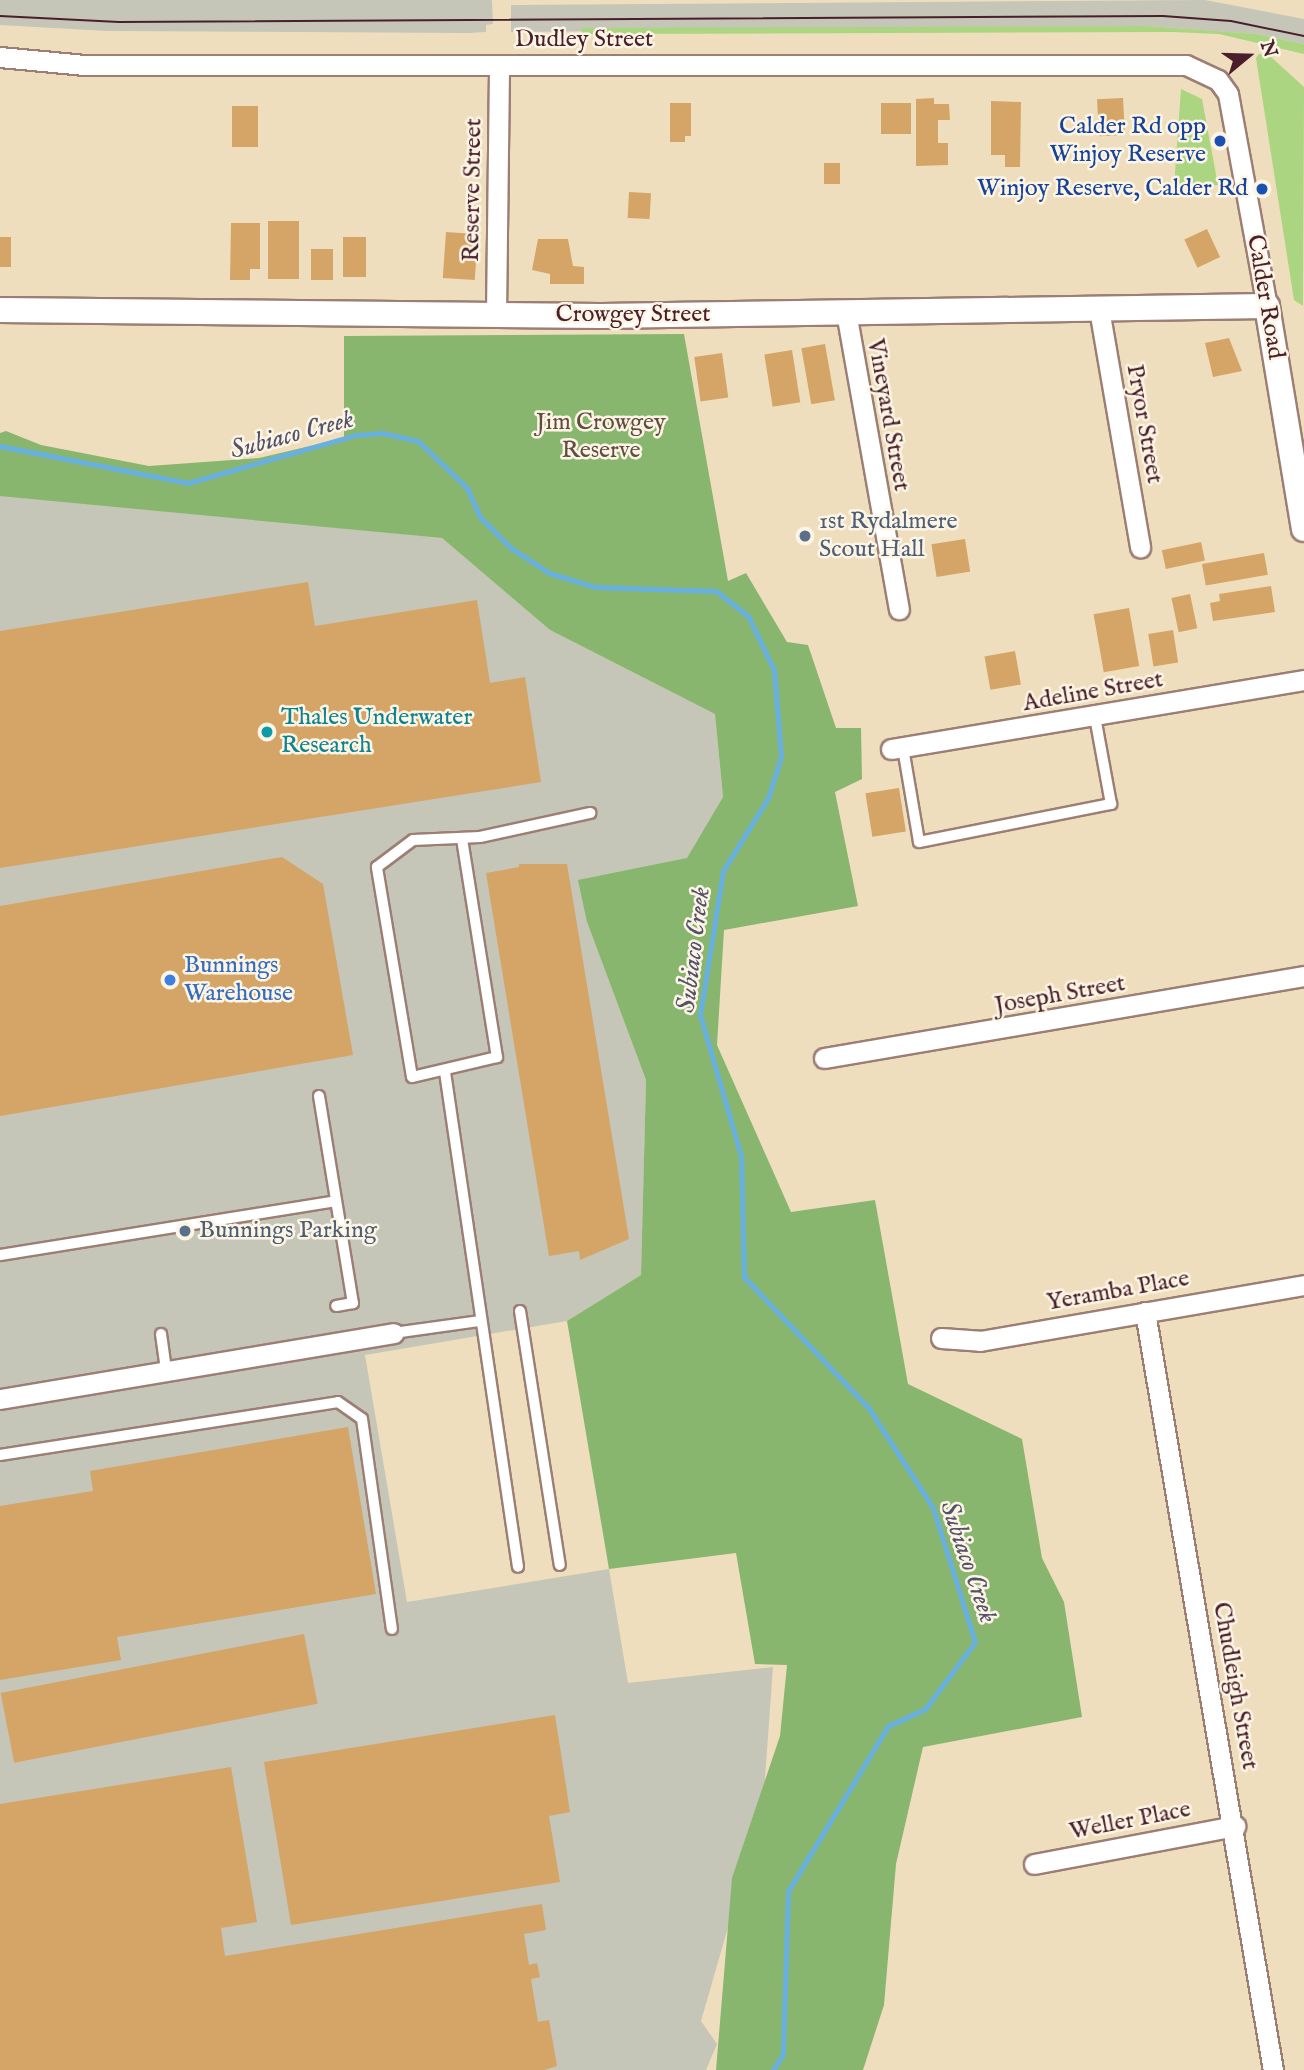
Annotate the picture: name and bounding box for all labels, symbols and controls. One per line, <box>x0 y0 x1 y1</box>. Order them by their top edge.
north arrow <box>1213 21 1283 91</box>
street label: Dudley Street <box>515 26 653 54</box>
text: N <box>1254 37 1282 61</box>
place label: Calder Rd opp Winjoy Reserve <box>1050 113 1206 169</box>
street label: Reserve Street <box>457 118 489 262</box>
marker: Calder Rd opp Winjoy Reserve <box>1212 133 1228 149</box>
place label: Winjoy Reserve, Calder Rd <box>977 175 1248 203</box>
marker: Winjoy Reserve, Calder Rd <box>1254 181 1270 197</box>
street label: Calder Road <box>1240 232 1290 362</box>
street label: Crowgey Street <box>556 301 710 329</box>
street label: Vineyard Street <box>860 336 916 494</box>
street label: Pryor Street <box>1119 362 1169 486</box>
water label: Subiaco Creek <box>227 404 357 466</box>
park label: Jim Crowgey Reserve <box>536 409 666 465</box>
place label: 1st Rydalmere Scout Hall <box>819 508 958 564</box>
marker: 1st Rydalmere Scout Hall <box>797 528 813 544</box>
street label: Adeline Street <box>1021 666 1165 718</box>
place label: Thales Underwater Research <box>281 704 472 760</box>
marker: Thales Underwater Research <box>259 724 275 740</box>
water label: Subiaco Creek <box>671 885 717 1015</box>
place label: Bunnings Warehouse <box>184 952 293 1008</box>
street label: Joseph Street <box>992 969 1128 1021</box>
marker: Bunnings Warehouse <box>162 972 178 988</box>
place label: Bunnings Parking <box>199 1217 377 1245</box>
marker: Bunnings Parking <box>177 1223 193 1239</box>
street label: Yeramba Place <box>1045 1264 1191 1318</box>
water label: Subiaco Creek <box>933 1497 1003 1627</box>
street label: Chudleigh Street <box>1206 1600 1264 1772</box>
street label: Weller Place <box>1067 1795 1193 1847</box>

